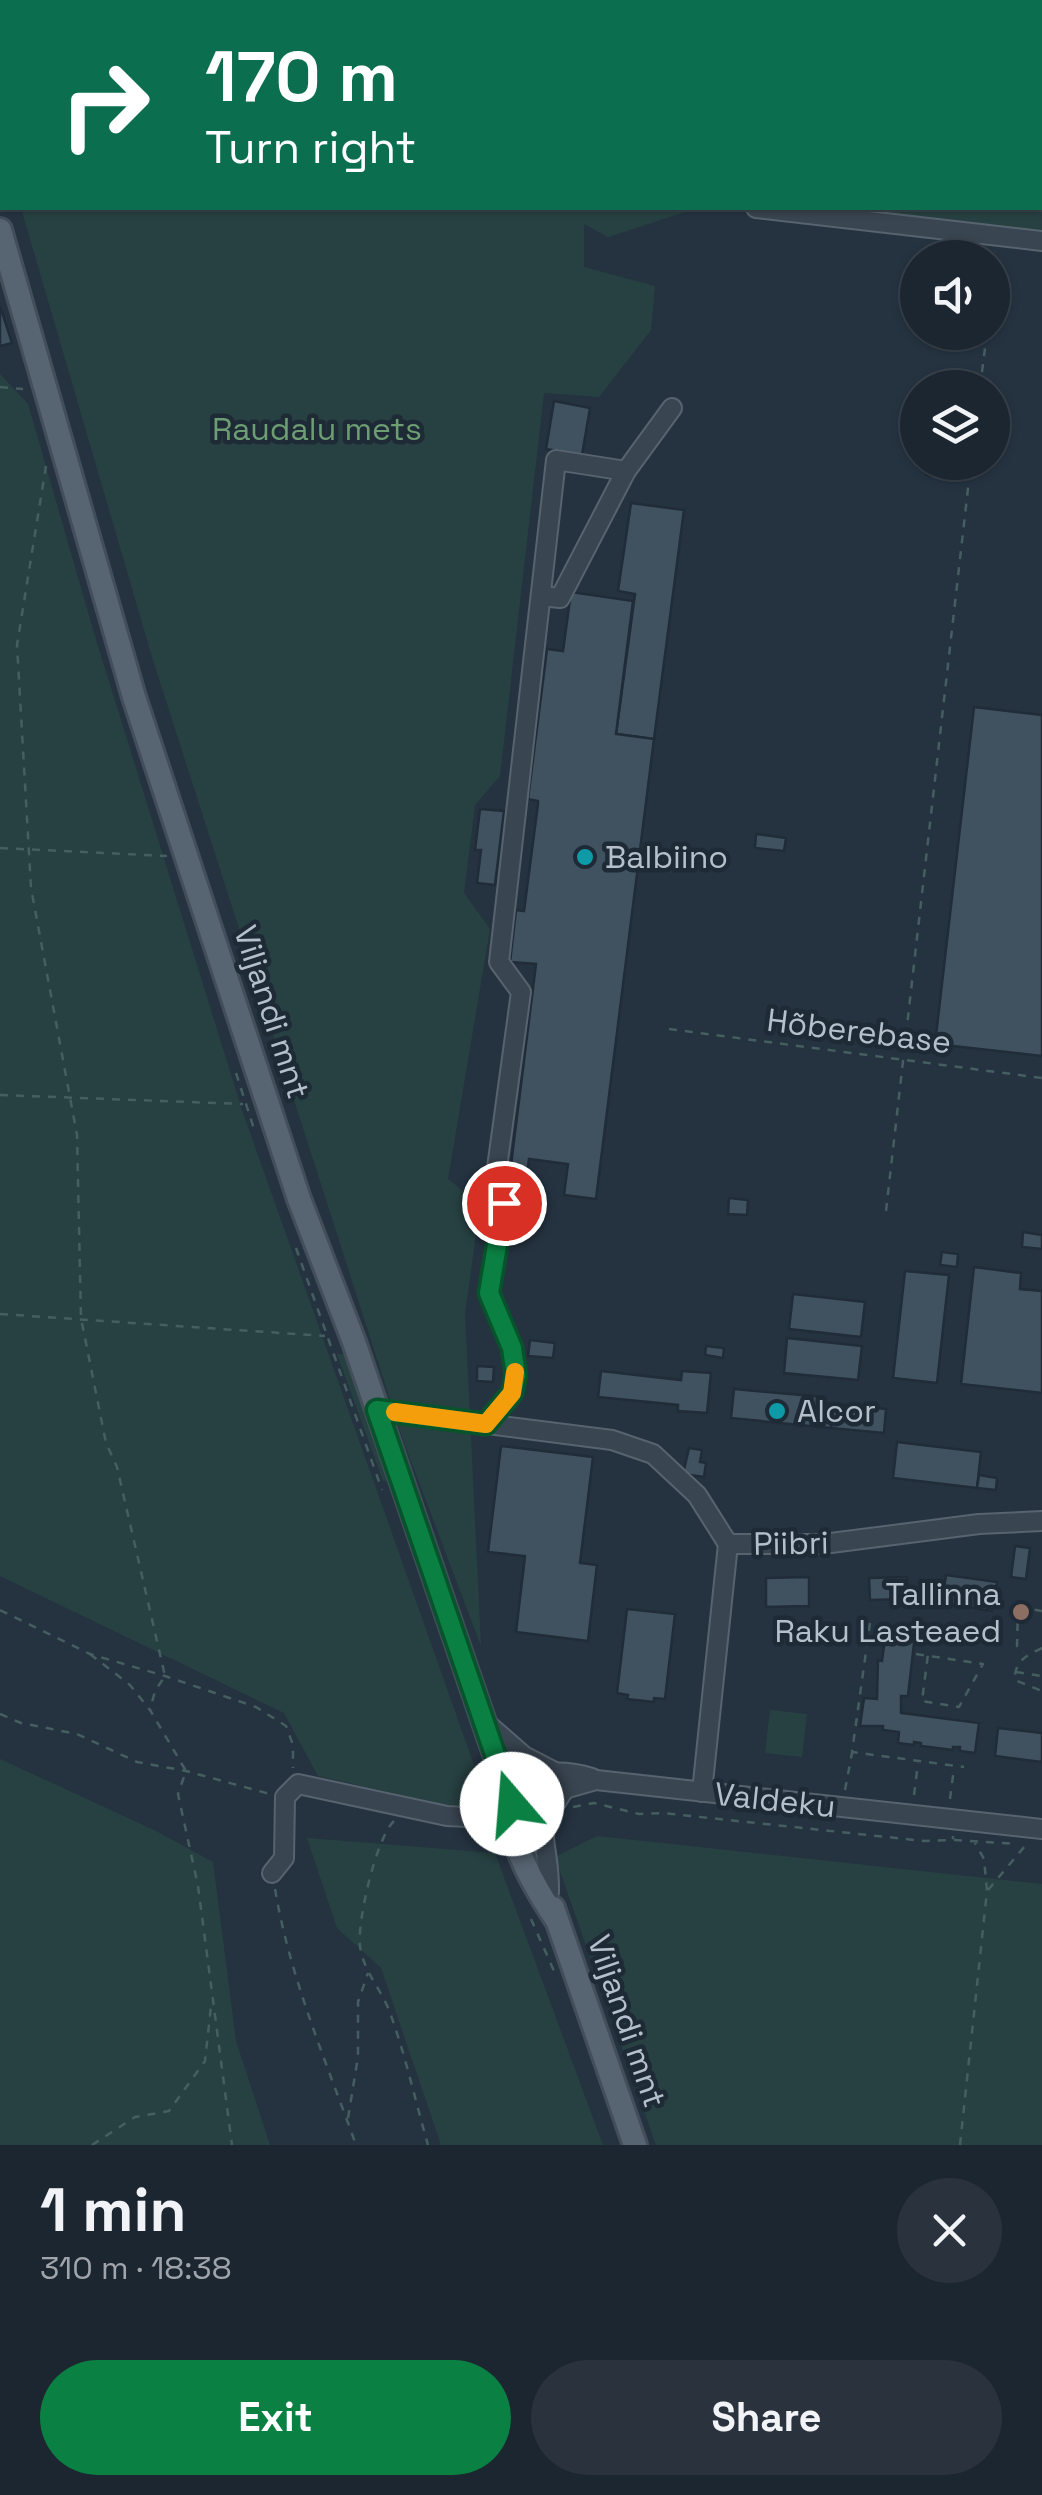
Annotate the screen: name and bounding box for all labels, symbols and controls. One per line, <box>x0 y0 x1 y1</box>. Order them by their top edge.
text: 170 m <box>205 32 398 121</box>
icon: right <box>40 40 170 170</box>
text: Turn right <box>205 119 416 176</box>
map controls <box>900 240 1010 480</box>
button: sound <box>900 240 1010 350</box>
button: layers <box>900 370 1010 480</box>
park label: Raudalu mets <box>212 409 422 449</box>
place label: Balbiino <box>605 837 728 877</box>
marker: Balbiino <box>574 846 596 868</box>
street label: Viljandi mnt <box>225 920 319 1104</box>
street label: Hõberebase <box>765 1000 953 1062</box>
pin <box>462 1161 547 1246</box>
icon: arrive <box>477 1176 532 1231</box>
place label: Alcor <box>797 1391 876 1431</box>
marker: Alcor <box>766 1400 788 1422</box>
street label: Piibri <box>753 1522 829 1564</box>
place label: Tallinna Raku Lasteaed <box>775 1574 1001 1651</box>
marker: Tallinna Raku Lasteaed <box>1010 1601 1032 1623</box>
position arrow <box>460 1752 564 1856</box>
street label: Valdeku <box>713 1774 837 1826</box>
street label: Viljandi mnt <box>579 1930 675 2112</box>
text: 1 min <box>40 2172 187 2249</box>
button: close <box>897 2178 1002 2283</box>
text: 310 m · 18:38 <box>40 2248 232 2288</box>
button: Exit <box>40 2360 511 2475</box>
button: Share <box>531 2360 1002 2475</box>

